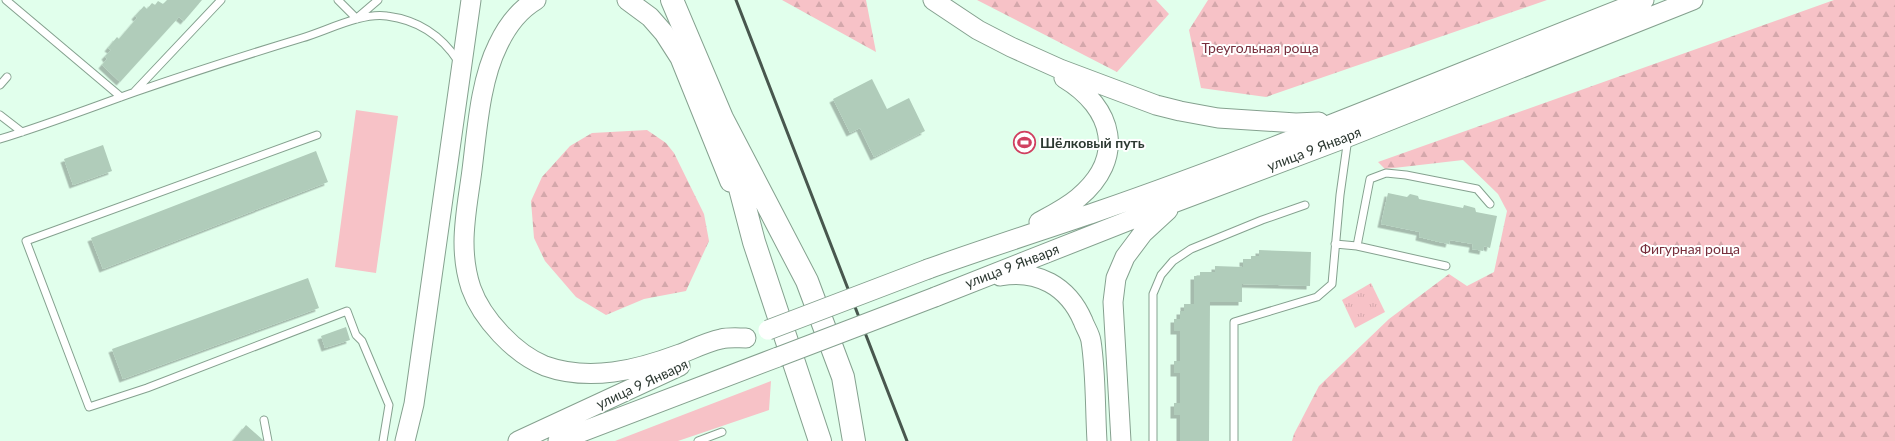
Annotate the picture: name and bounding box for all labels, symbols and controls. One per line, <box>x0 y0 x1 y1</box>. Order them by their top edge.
park label: Треугольная роща <box>1201 39 1319 56</box>
street label: улица 9 Января <box>1264 123 1363 174</box>
sports icon: Шёлковый путь <box>1011 130 1037 156</box>
place label: Шёлковый путь <box>1040 134 1145 151</box>
street label: улица 9 Января <box>962 240 1061 291</box>
park label: Фигурная роща <box>1640 240 1740 257</box>
street label: улица 9 Января <box>593 355 690 412</box>

